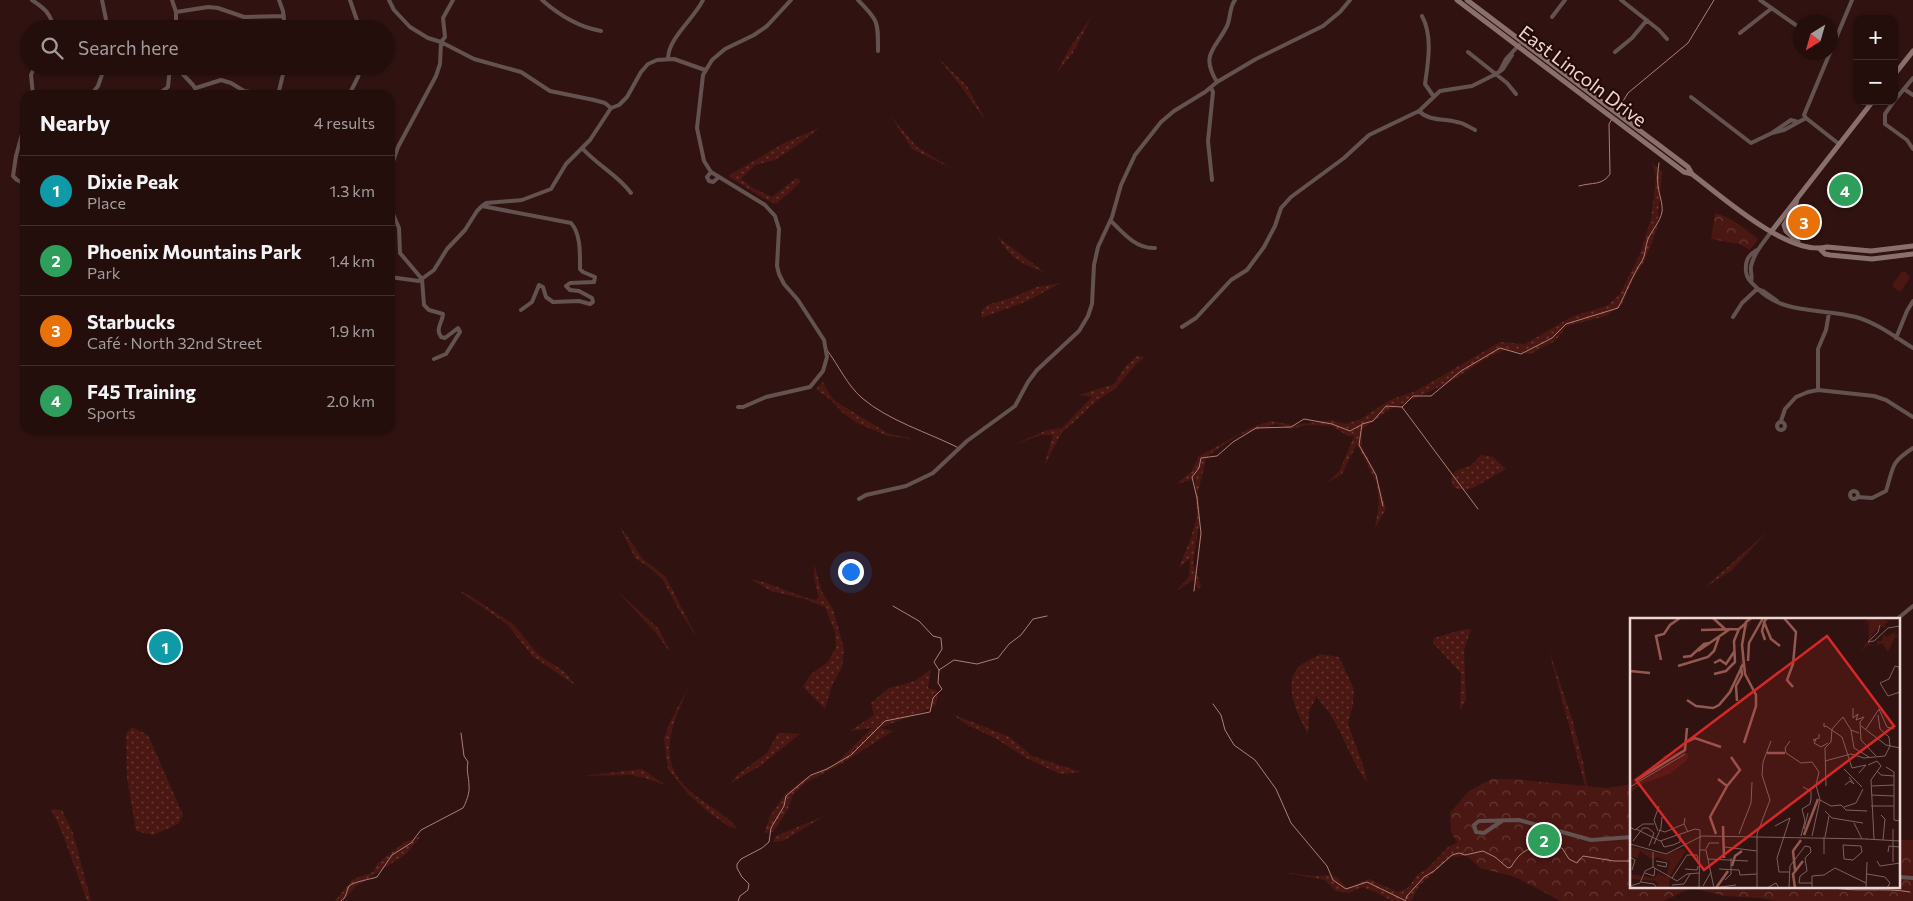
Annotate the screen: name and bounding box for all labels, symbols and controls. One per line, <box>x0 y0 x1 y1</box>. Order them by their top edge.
north arrow <box>1793 15 1838 60</box>
map controls <box>1853 15 1898 105</box>
button: + <box>1853 15 1898 60</box>
search box <box>20 20 395 75</box>
street label: East Lincoln Drive <box>1515 20 1652 131</box>
icon: search <box>38 34 66 62</box>
text: Search here <box>78 36 178 59</box>
button: − <box>1853 60 1898 105</box>
text: Nearby <box>40 110 110 135</box>
text: 4 results <box>314 113 375 132</box>
text: Dixie Peak <box>87 170 179 193</box>
pin: 4 <box>1829 171 1861 209</box>
text: 1 <box>52 181 60 200</box>
text: 1.3 km <box>330 181 375 200</box>
text: Place <box>87 193 126 212</box>
pin: 3 <box>1788 203 1820 241</box>
text: Phoenix Mountains Park <box>87 240 302 263</box>
text: 2 <box>51 251 61 270</box>
text: 1.4 km <box>329 251 375 270</box>
text: Park <box>87 263 120 282</box>
text: Starbucks <box>87 310 175 333</box>
text: 3 <box>51 321 61 340</box>
text: 1.9 km <box>329 321 375 340</box>
text: Café · North 32nd Street <box>87 333 262 352</box>
text: F45 Training <box>87 380 196 403</box>
text: 4 <box>51 391 61 410</box>
text: 2.0 km <box>326 391 375 410</box>
text: Sports <box>87 403 136 422</box>
your location <box>838 559 864 585</box>
inset map <box>1630 618 1900 888</box>
pin: 1 <box>149 628 181 666</box>
pin: 2 <box>1528 821 1560 859</box>

